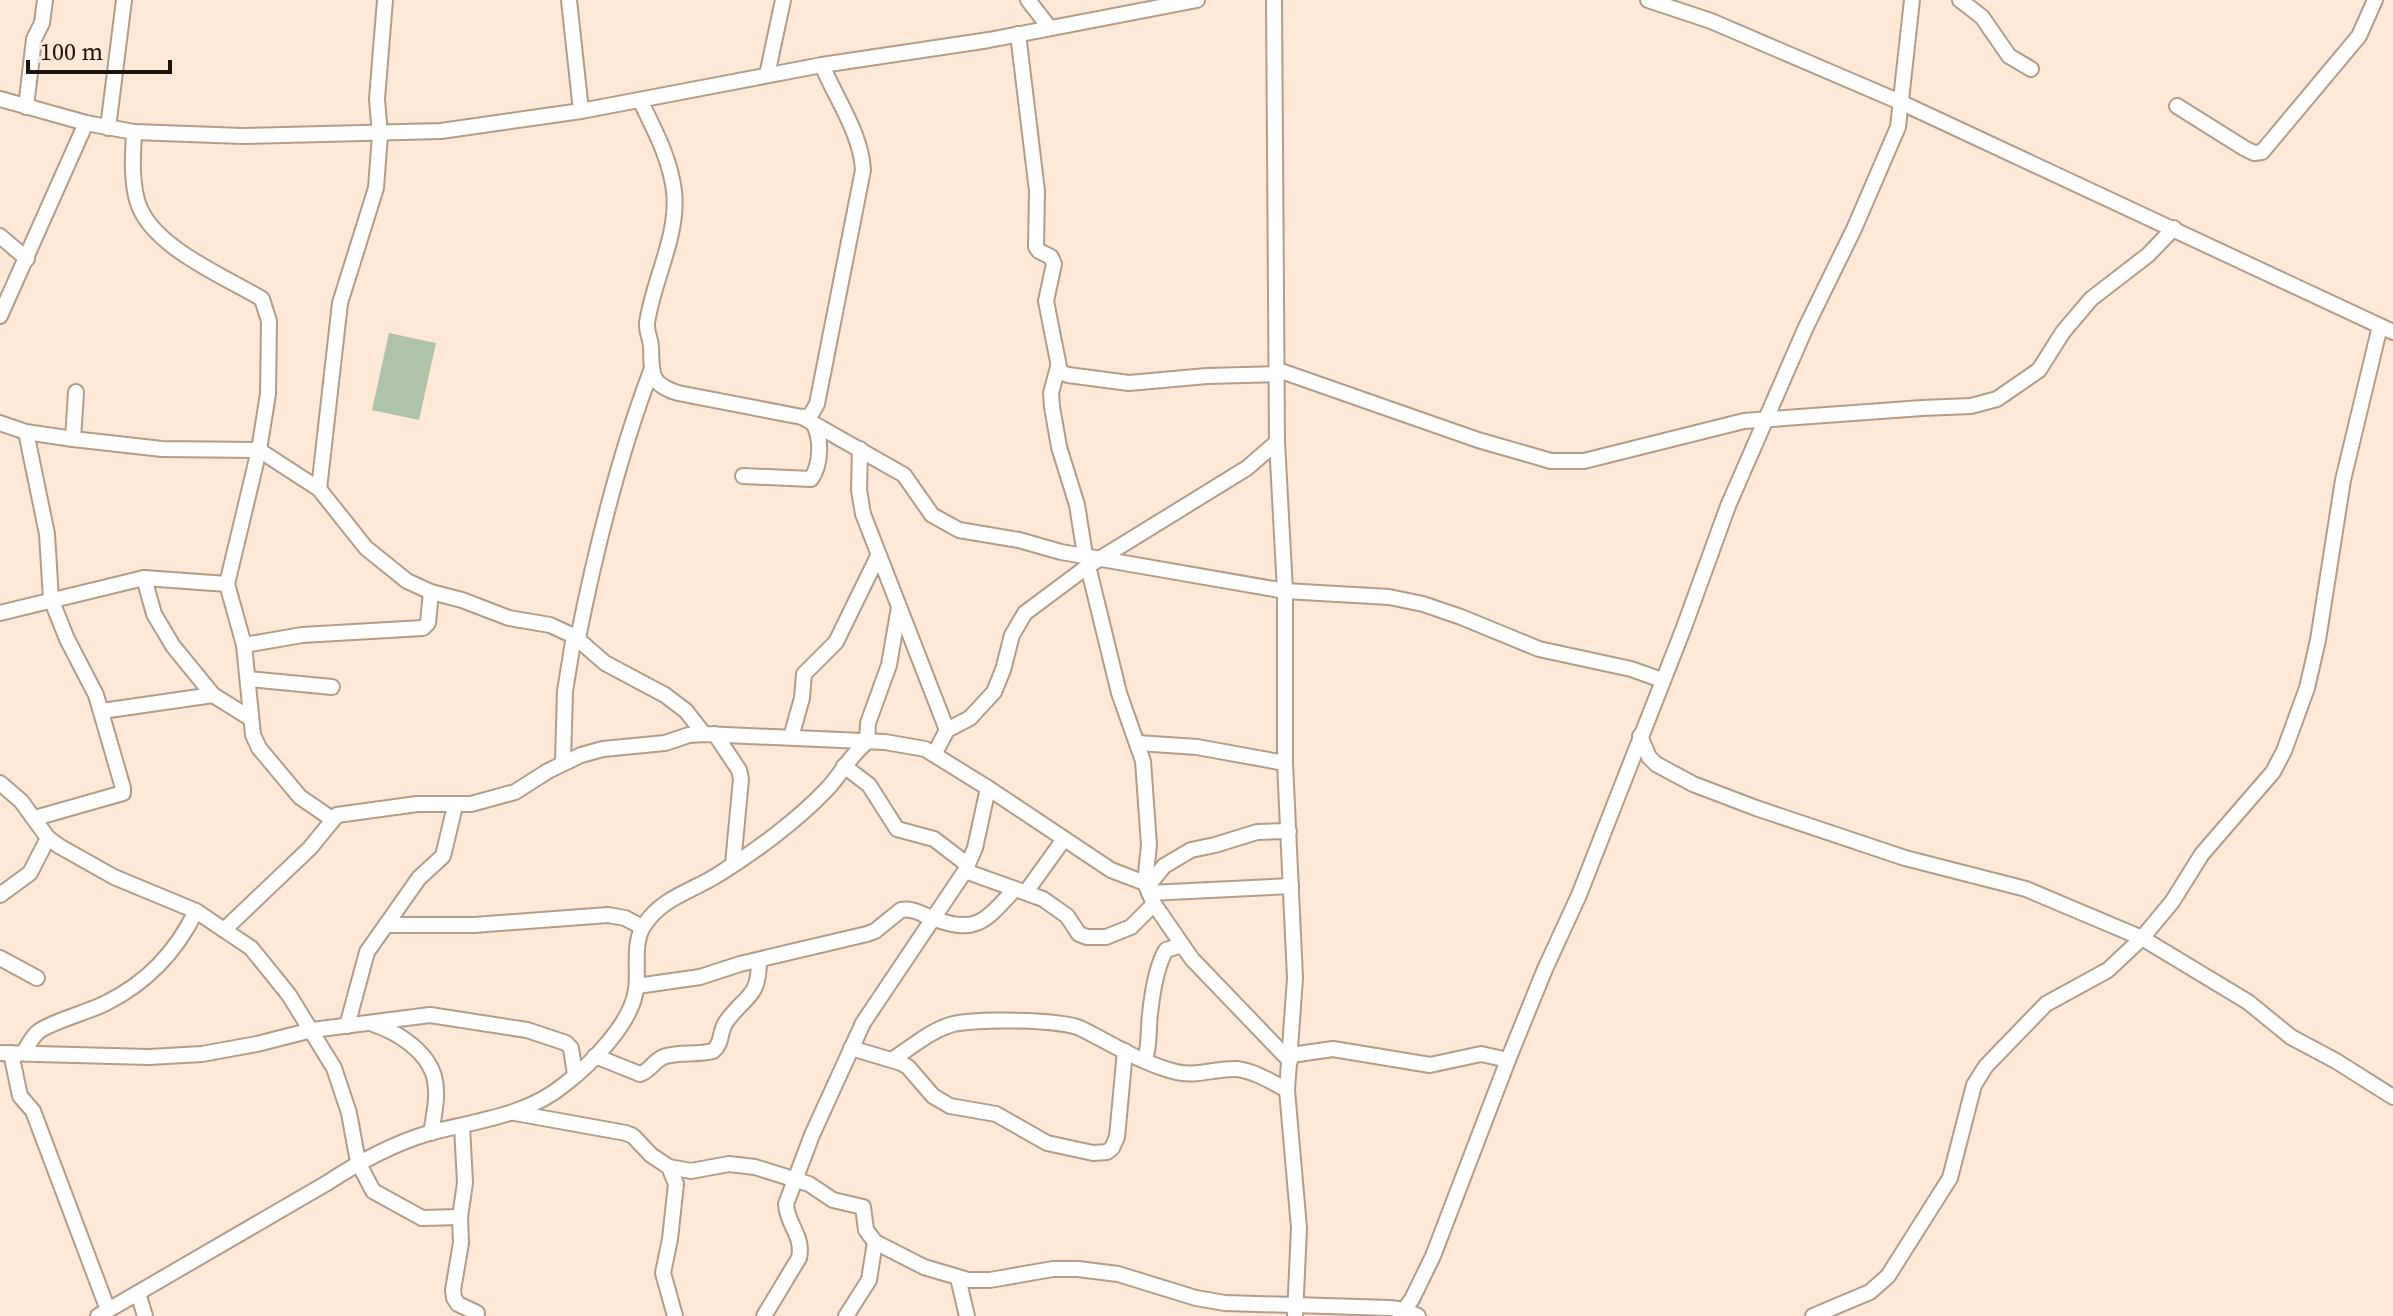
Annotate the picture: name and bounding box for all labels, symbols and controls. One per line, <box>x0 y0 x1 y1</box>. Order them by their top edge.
scale bar <box>28 24 170 74</box>
text: 100 m <box>40 35 103 68</box>

